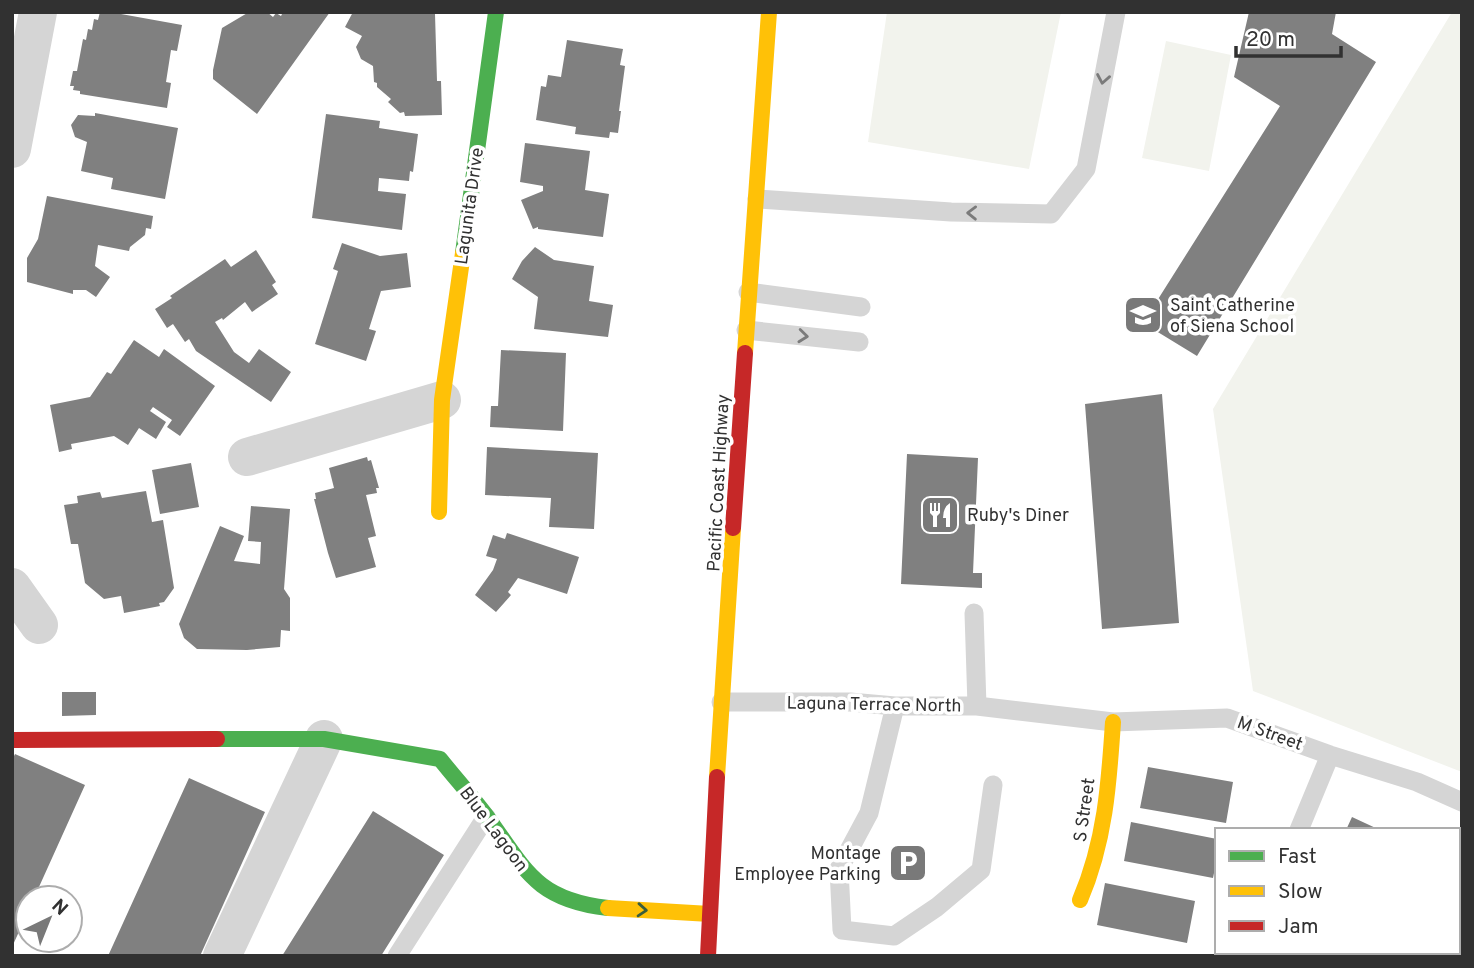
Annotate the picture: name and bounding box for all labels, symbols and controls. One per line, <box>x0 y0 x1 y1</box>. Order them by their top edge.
scale bar <box>1236 14 1341 58</box>
text: 20 m <box>1246 27 1295 54</box>
one-way arrow <box>1096 73 1111 85</box>
street label: Lagunita Drive <box>451 146 490 266</box>
one-way arrow <box>966 205 977 220</box>
school or university icon: Saint Catherine of Siena School <box>1122 294 1164 336</box>
place label: Saint Catherine of Siena School <box>1170 295 1295 339</box>
one-way arrow <box>797 328 808 343</box>
street label: Pacific Coast Highway <box>703 394 736 572</box>
restaurant icon: Ruby's Diner <box>919 494 961 536</box>
place label: Ruby's Diner <box>967 505 1069 528</box>
street label: Laguna Terrace North <box>786 692 962 719</box>
street label: M Street <box>1233 712 1305 757</box>
street label: S Street <box>1070 777 1101 844</box>
street label: Blue Lagoon <box>453 783 532 877</box>
legend <box>1215 828 1460 954</box>
parking icon: Montage Employee Parking <box>887 842 929 884</box>
place label: Montage Employee Parking <box>734 843 881 887</box>
text: Fast <box>1278 844 1317 871</box>
text: Slow <box>1278 879 1323 906</box>
north arrow <box>14 884 84 954</box>
text: N <box>46 895 72 921</box>
one-way arrow <box>637 902 648 917</box>
text: Jam <box>1278 914 1319 941</box>

